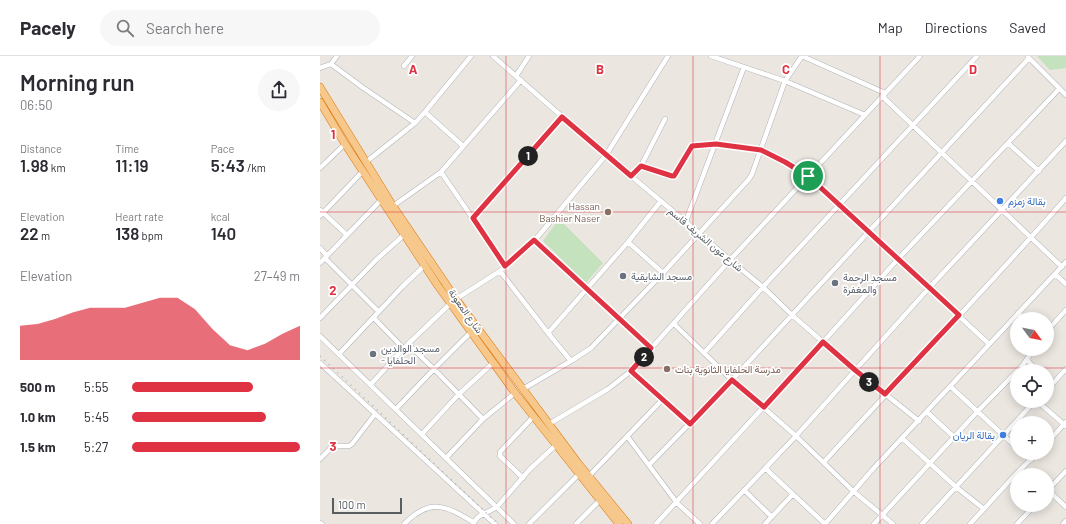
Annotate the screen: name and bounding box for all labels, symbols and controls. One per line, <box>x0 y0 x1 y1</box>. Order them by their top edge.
search box <box>100 10 380 46</box>
text: Pacely <box>20 16 76 39</box>
icon: search <box>114 17 136 39</box>
text: Search here <box>146 19 224 37</box>
text: Map <box>878 19 903 36</box>
text: Directions <box>925 19 987 36</box>
text: Saved <box>1009 19 1046 36</box>
text: A <box>409 61 418 77</box>
text: B <box>596 61 604 77</box>
text: C <box>782 61 790 77</box>
text: D <box>969 61 977 77</box>
text: Morning run <box>20 69 134 95</box>
button: share <box>258 69 300 111</box>
text: 06:50 <box>20 97 52 113</box>
text: 1 <box>331 126 335 142</box>
text: Distance <box>20 142 62 155</box>
text: Time <box>115 142 139 155</box>
text: Pace <box>211 142 234 155</box>
pin: 1 <box>518 146 538 166</box>
text: 1 <box>526 149 530 162</box>
text: 1.98 <box>20 155 49 175</box>
text: 11:19 <box>115 155 148 175</box>
text: 5:43 <box>211 155 245 175</box>
pin <box>791 159 825 193</box>
text: km <box>49 161 65 174</box>
text: /km <box>245 161 266 174</box>
icon: arrive <box>797 165 819 187</box>
place label: بقالة زمزم <box>1008 195 1046 208</box>
marker: بقالة زمزم <box>995 196 1005 206</box>
place label: Hassan Bashier Naser <box>539 200 600 224</box>
street label: شارع عون الشريف قاسم <box>666 204 746 275</box>
marker: Hassan Bashier Naser <box>603 207 613 217</box>
text: Elevation <box>20 210 64 223</box>
text: Heart rate <box>115 210 164 223</box>
text: kcal <box>211 210 230 223</box>
text: 22 <box>20 223 39 243</box>
text: 138 <box>115 223 139 243</box>
text: 140 <box>211 223 236 243</box>
text: m <box>39 229 50 242</box>
text: bpm <box>139 229 163 242</box>
text: Elevation <box>20 268 72 284</box>
text: 27–49 m <box>254 268 300 284</box>
place label: مسجد الشايقية <box>631 270 692 283</box>
marker: مسجد الشايقية <box>618 271 628 281</box>
place label: مسجد الرحمة والمغفرة <box>843 271 897 296</box>
marker: مسجد الرحمة والمغفرة <box>830 278 840 288</box>
text: 2 <box>329 282 337 298</box>
street label: شارع المعونة <box>446 287 486 336</box>
north arrow <box>1010 312 1054 356</box>
map controls <box>1010 312 1054 512</box>
place label: مسجد الوالدين - الحلفايا <box>381 342 440 367</box>
pin: 2 <box>634 347 654 367</box>
marker: مسجد الوالدين - الحلفايا <box>368 349 378 359</box>
text: 2 <box>641 350 647 363</box>
place label: مدرسة الحلفايا الثانوية بنات <box>675 363 781 376</box>
marker: مدرسة الحلفايا الثانوية بنات <box>662 364 672 374</box>
button: locate <box>1010 364 1054 408</box>
pin: 3 <box>859 372 879 392</box>
text: 3 <box>866 375 872 388</box>
text: 500 m <box>20 379 55 395</box>
text: 5:55 <box>84 379 108 395</box>
text: 1.0 km <box>20 409 56 425</box>
text: 5:45 <box>84 409 109 425</box>
button: + <box>1010 416 1054 460</box>
place label: بقالة الريان <box>953 429 995 442</box>
marker: بقالة الريان <box>998 430 1008 440</box>
text: 3 <box>329 438 337 454</box>
text: 1.5 km <box>20 439 56 455</box>
text: 5:27 <box>84 439 108 455</box>
button: − <box>1010 468 1054 512</box>
scale bar <box>332 496 402 515</box>
text: 100 m <box>338 498 366 511</box>

